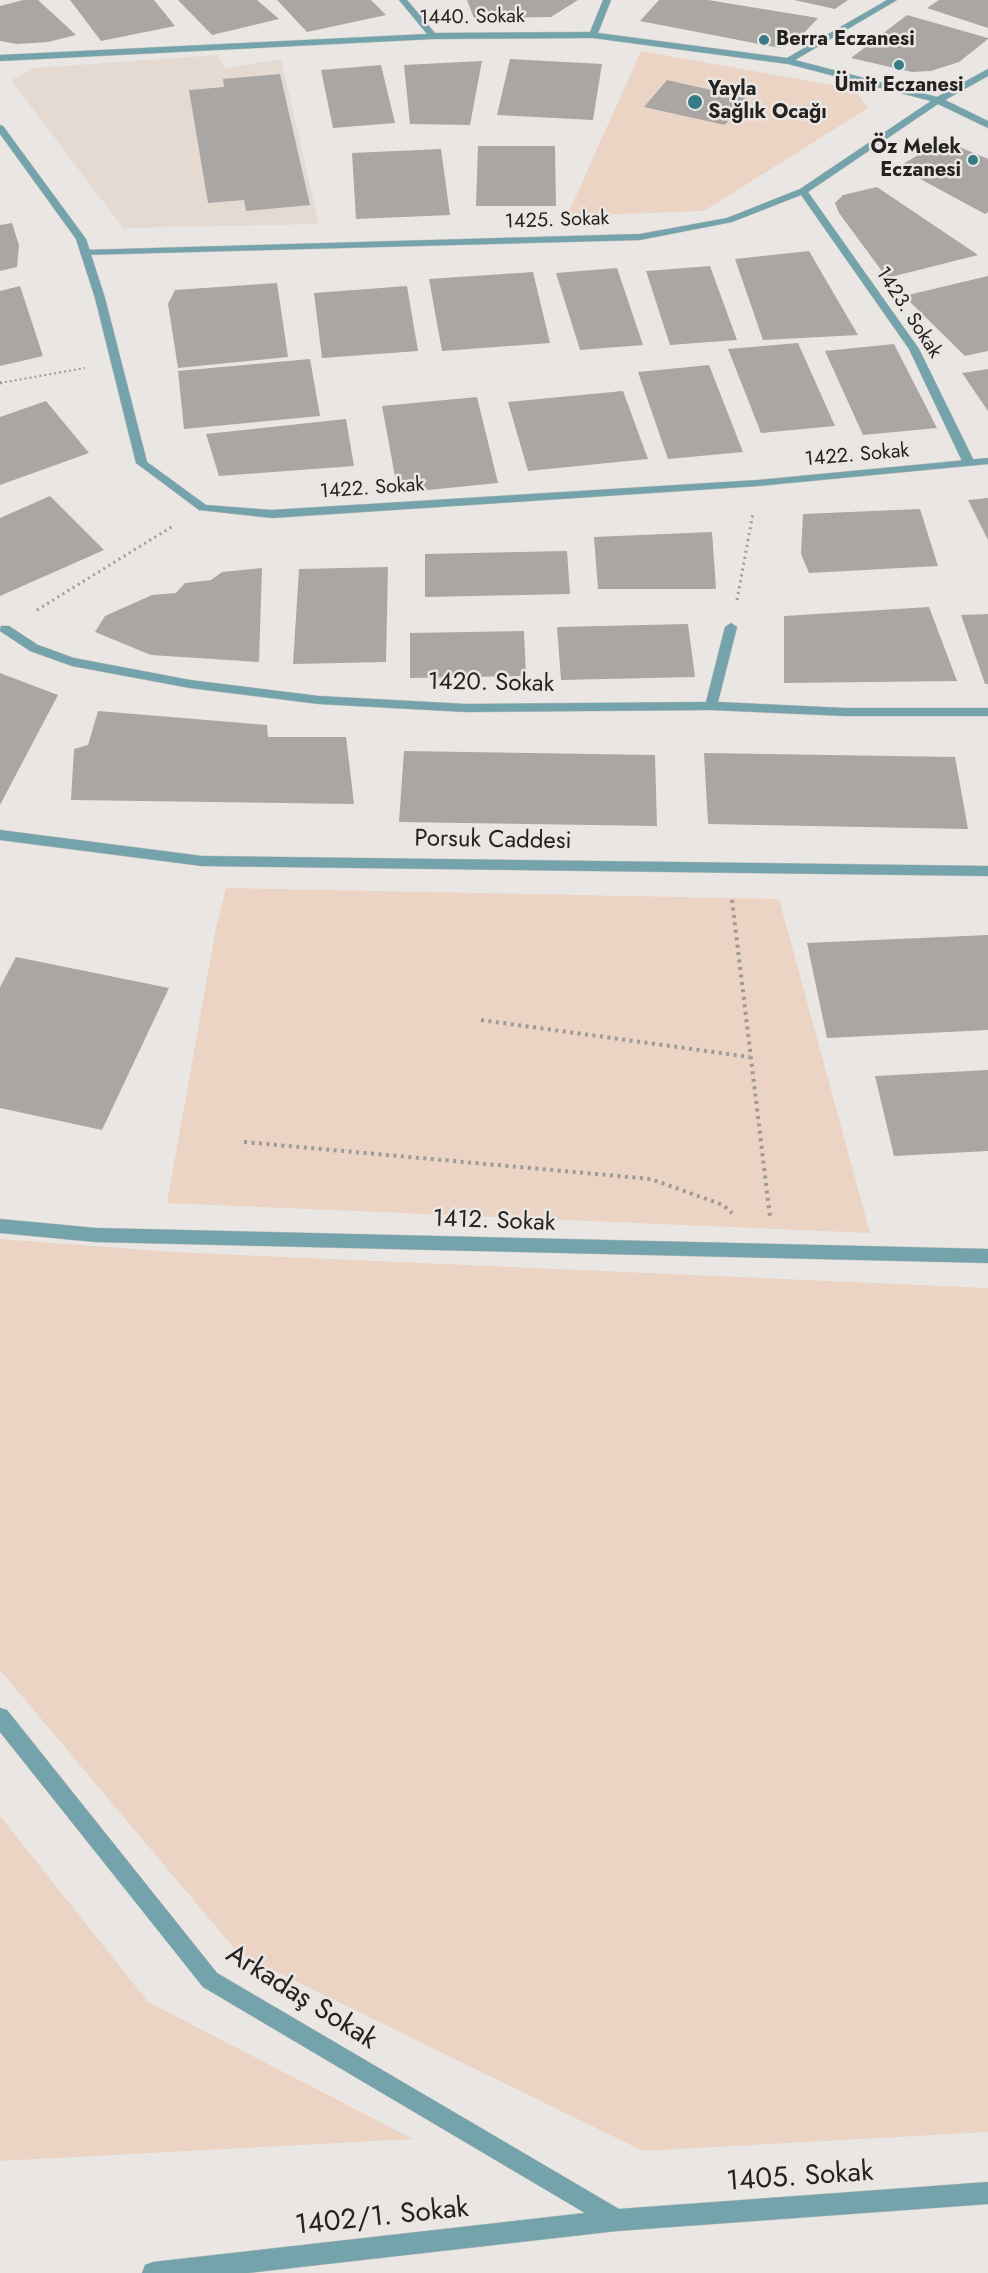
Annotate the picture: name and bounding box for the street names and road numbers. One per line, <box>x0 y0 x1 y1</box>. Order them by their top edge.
street label: 1440. Sokak <box>419 5 525 31</box>
street label: 1425. Sokak <box>504 207 610 235</box>
street label: 1423. Sokak <box>870 263 946 363</box>
street label: 1422. Sokak <box>804 439 910 473</box>
street label: 1422. Sokak <box>319 473 425 505</box>
street label: 1420. Sokak <box>428 669 554 699</box>
street label: Porsuk Caddesi <box>414 825 572 857</box>
street label: 1412. Sokak <box>432 1205 556 1239</box>
street label: Arkadaş Sokak <box>219 1938 383 2058</box>
street label: 1405. Sokak <box>725 2156 875 2200</box>
street label: 1402/1. Sokak <box>294 2192 470 2244</box>

